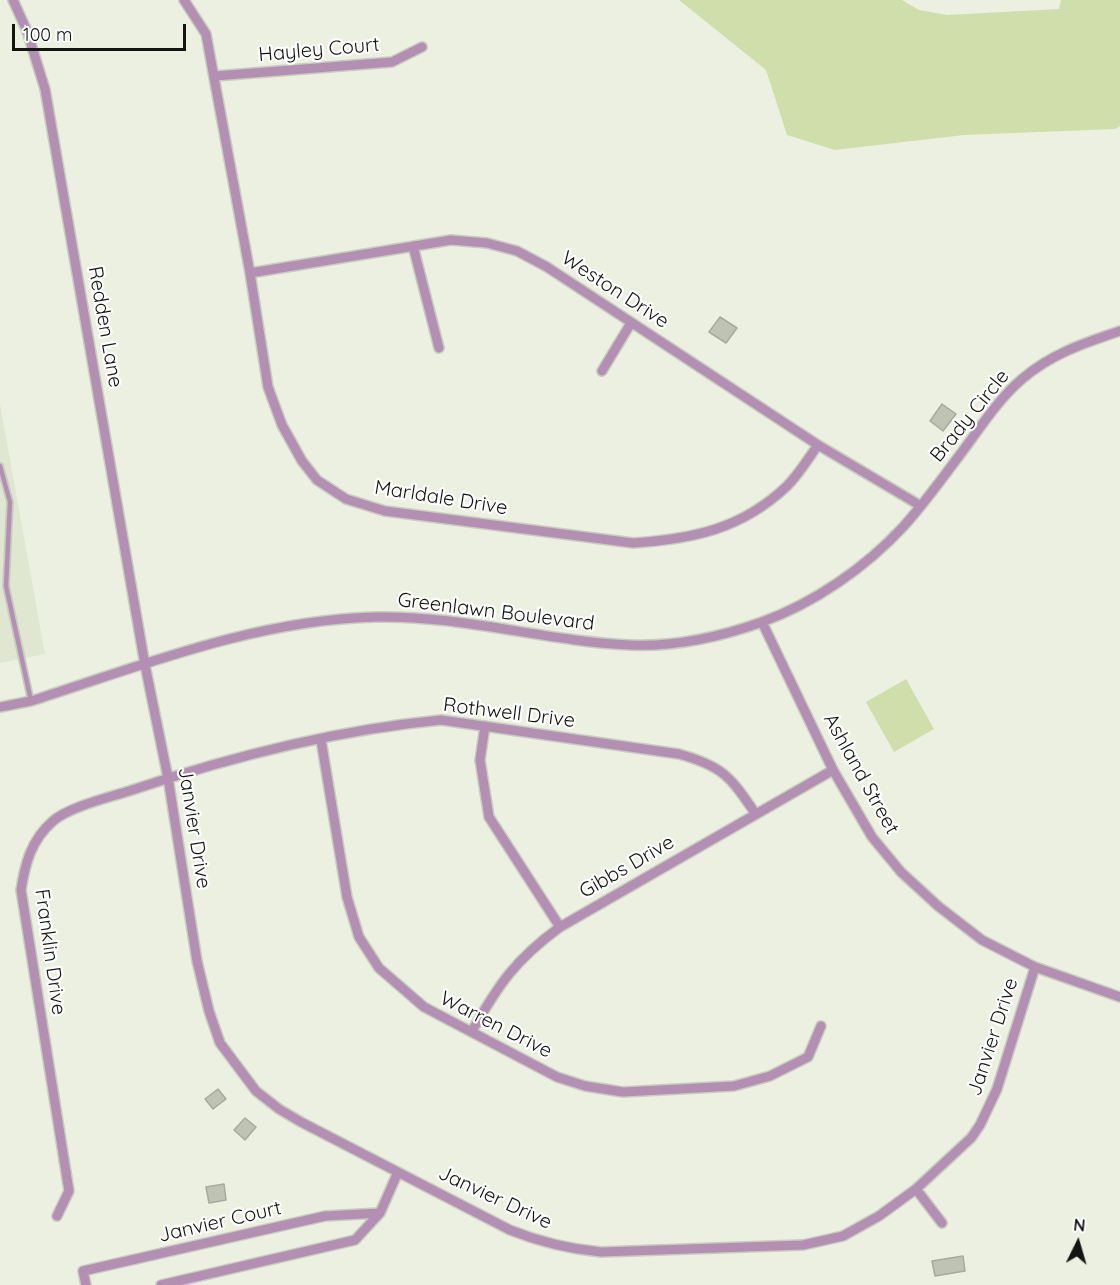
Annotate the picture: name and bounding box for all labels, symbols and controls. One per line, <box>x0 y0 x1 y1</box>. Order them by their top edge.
scale bar <box>15 12 189 50</box>
text: 100 m <box>23 23 72 46</box>
street label: Hayley Court <box>258 33 380 67</box>
street label: Weston Drive <box>557 246 673 334</box>
street label: Redden Lane <box>83 264 127 390</box>
street label: Brady Circle <box>925 365 1015 467</box>
street label: Marldale Drive <box>373 476 509 520</box>
street label: Greenlawn Boulevard <box>396 588 596 636</box>
street label: Rothwell Drive <box>442 693 576 733</box>
street label: Ashland Street <box>818 709 904 839</box>
street label: Janvier Drive <box>173 766 215 890</box>
street label: Gibbs Drive <box>575 830 679 904</box>
street label: Franklin Drive <box>29 887 71 1017</box>
street label: Janvier Drive <box>963 975 1023 1099</box>
street label: Warren Drive <box>436 986 556 1064</box>
street label: Janvier Drive <box>434 1161 556 1235</box>
street label: Janvier Court <box>156 1196 284 1248</box>
north arrow <box>1048 1213 1108 1273</box>
text: N <box>1073 1215 1086 1236</box>

